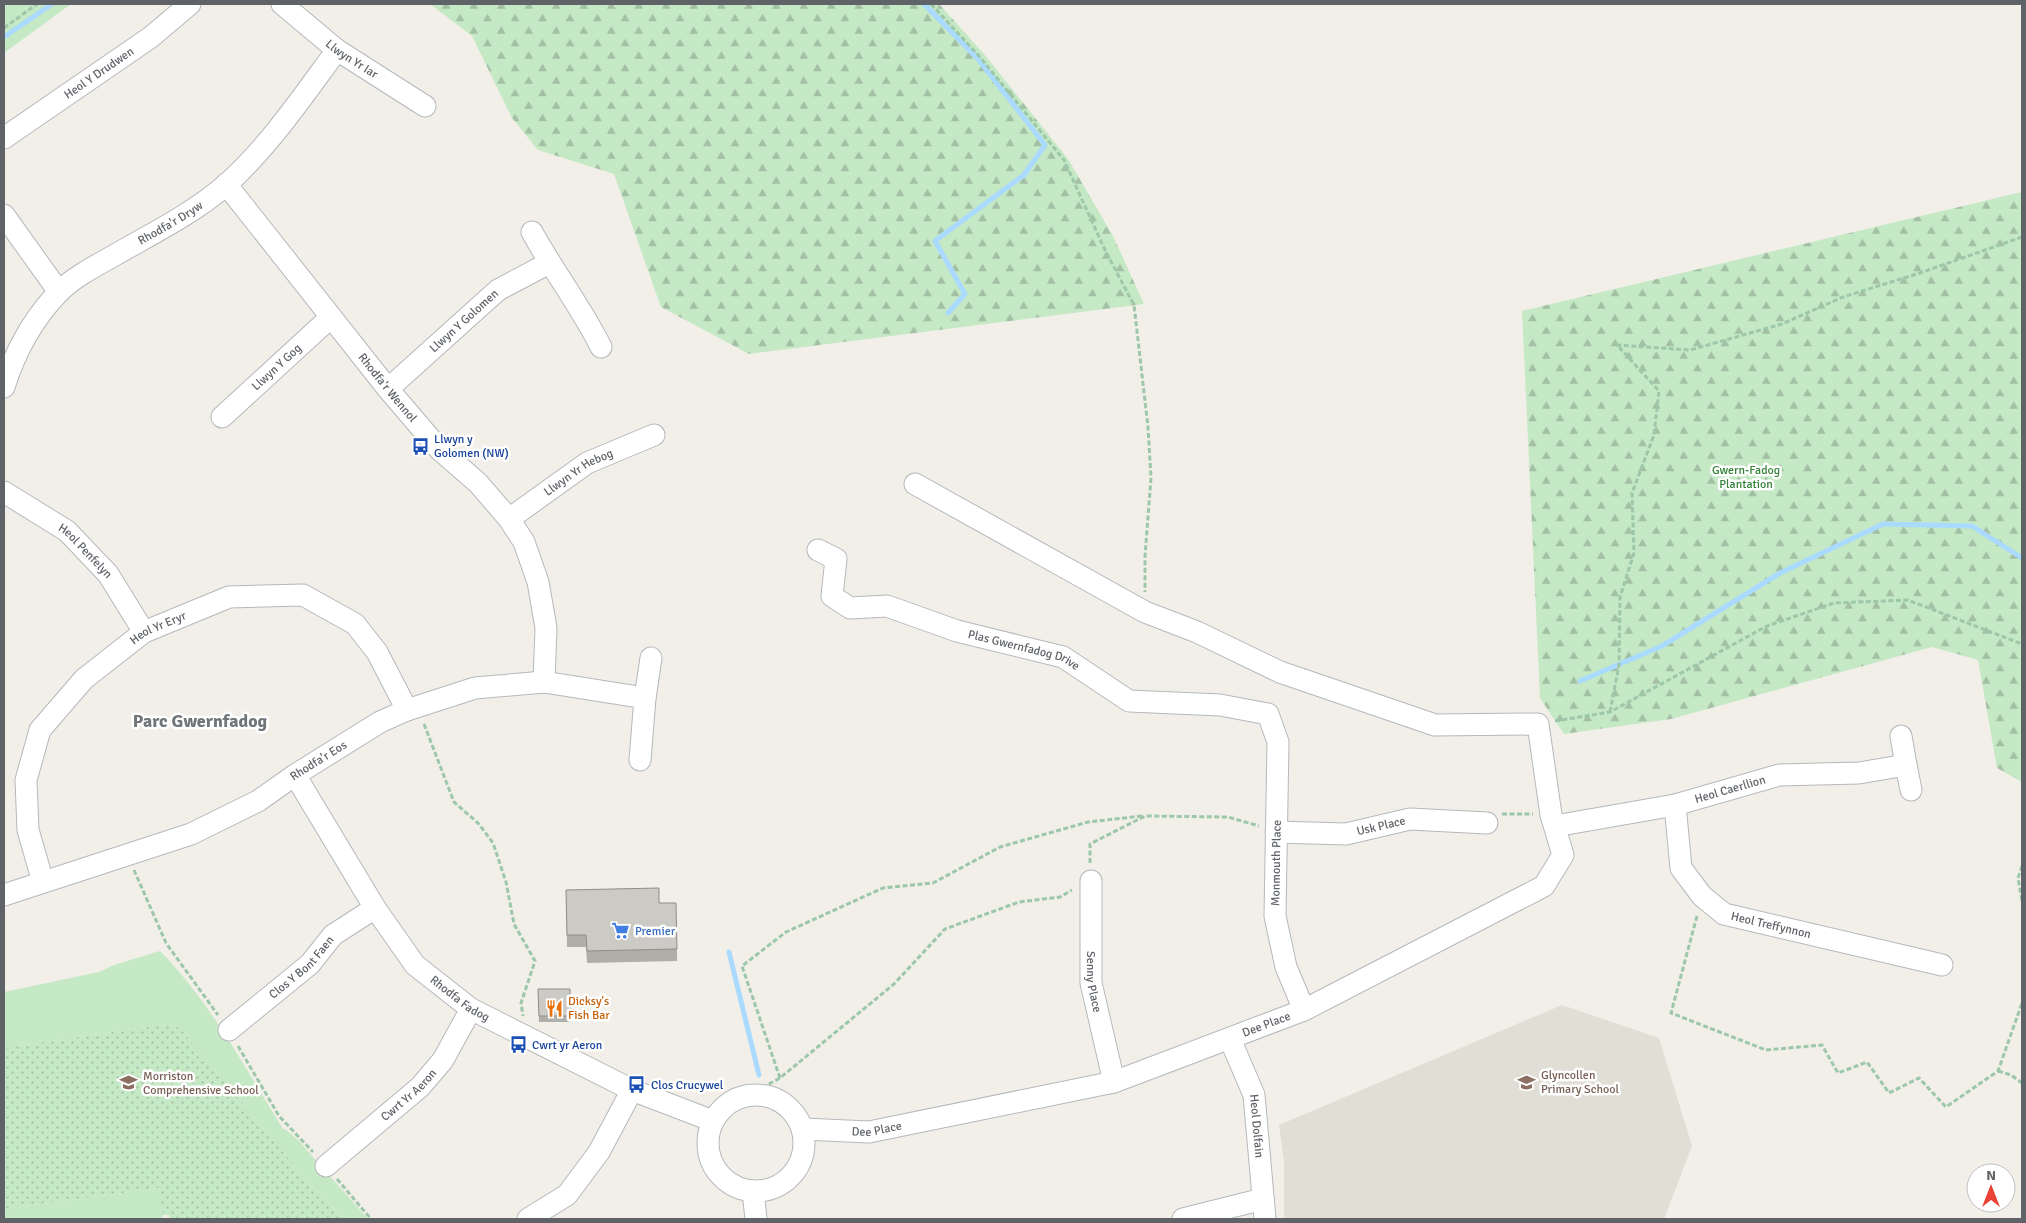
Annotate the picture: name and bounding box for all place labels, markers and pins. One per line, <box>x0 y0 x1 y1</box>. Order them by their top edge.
place label: Llwyn y Golomen (NW) <box>434 432 509 461</box>
bus stop icon: Llwyn y Golomen (NW) <box>410 436 430 456</box>
supermarket icon: Premier <box>611 921 631 941</box>
place label: Premier <box>635 924 676 939</box>
place label: Dicksy's Fish Bar <box>568 994 610 1023</box>
restaurant icon: Dicksy's Fish Bar <box>544 998 564 1018</box>
bus stop icon: Cwrt yr Aeron <box>508 1035 528 1055</box>
place label: Cwrt yr Aeron <box>532 1038 602 1053</box>
place label: Glyncollen Primary School <box>1541 1068 1619 1097</box>
place label: Morriston Comprehensive School <box>143 1069 259 1098</box>
school or university icon: Glyncollen Primary School <box>1517 1072 1537 1092</box>
school or university icon: Morriston Comprehensive School <box>119 1073 139 1093</box>
bus stop icon: Clos Crucywel <box>627 1075 647 1095</box>
place label: Clos Crucywel <box>651 1078 724 1093</box>

